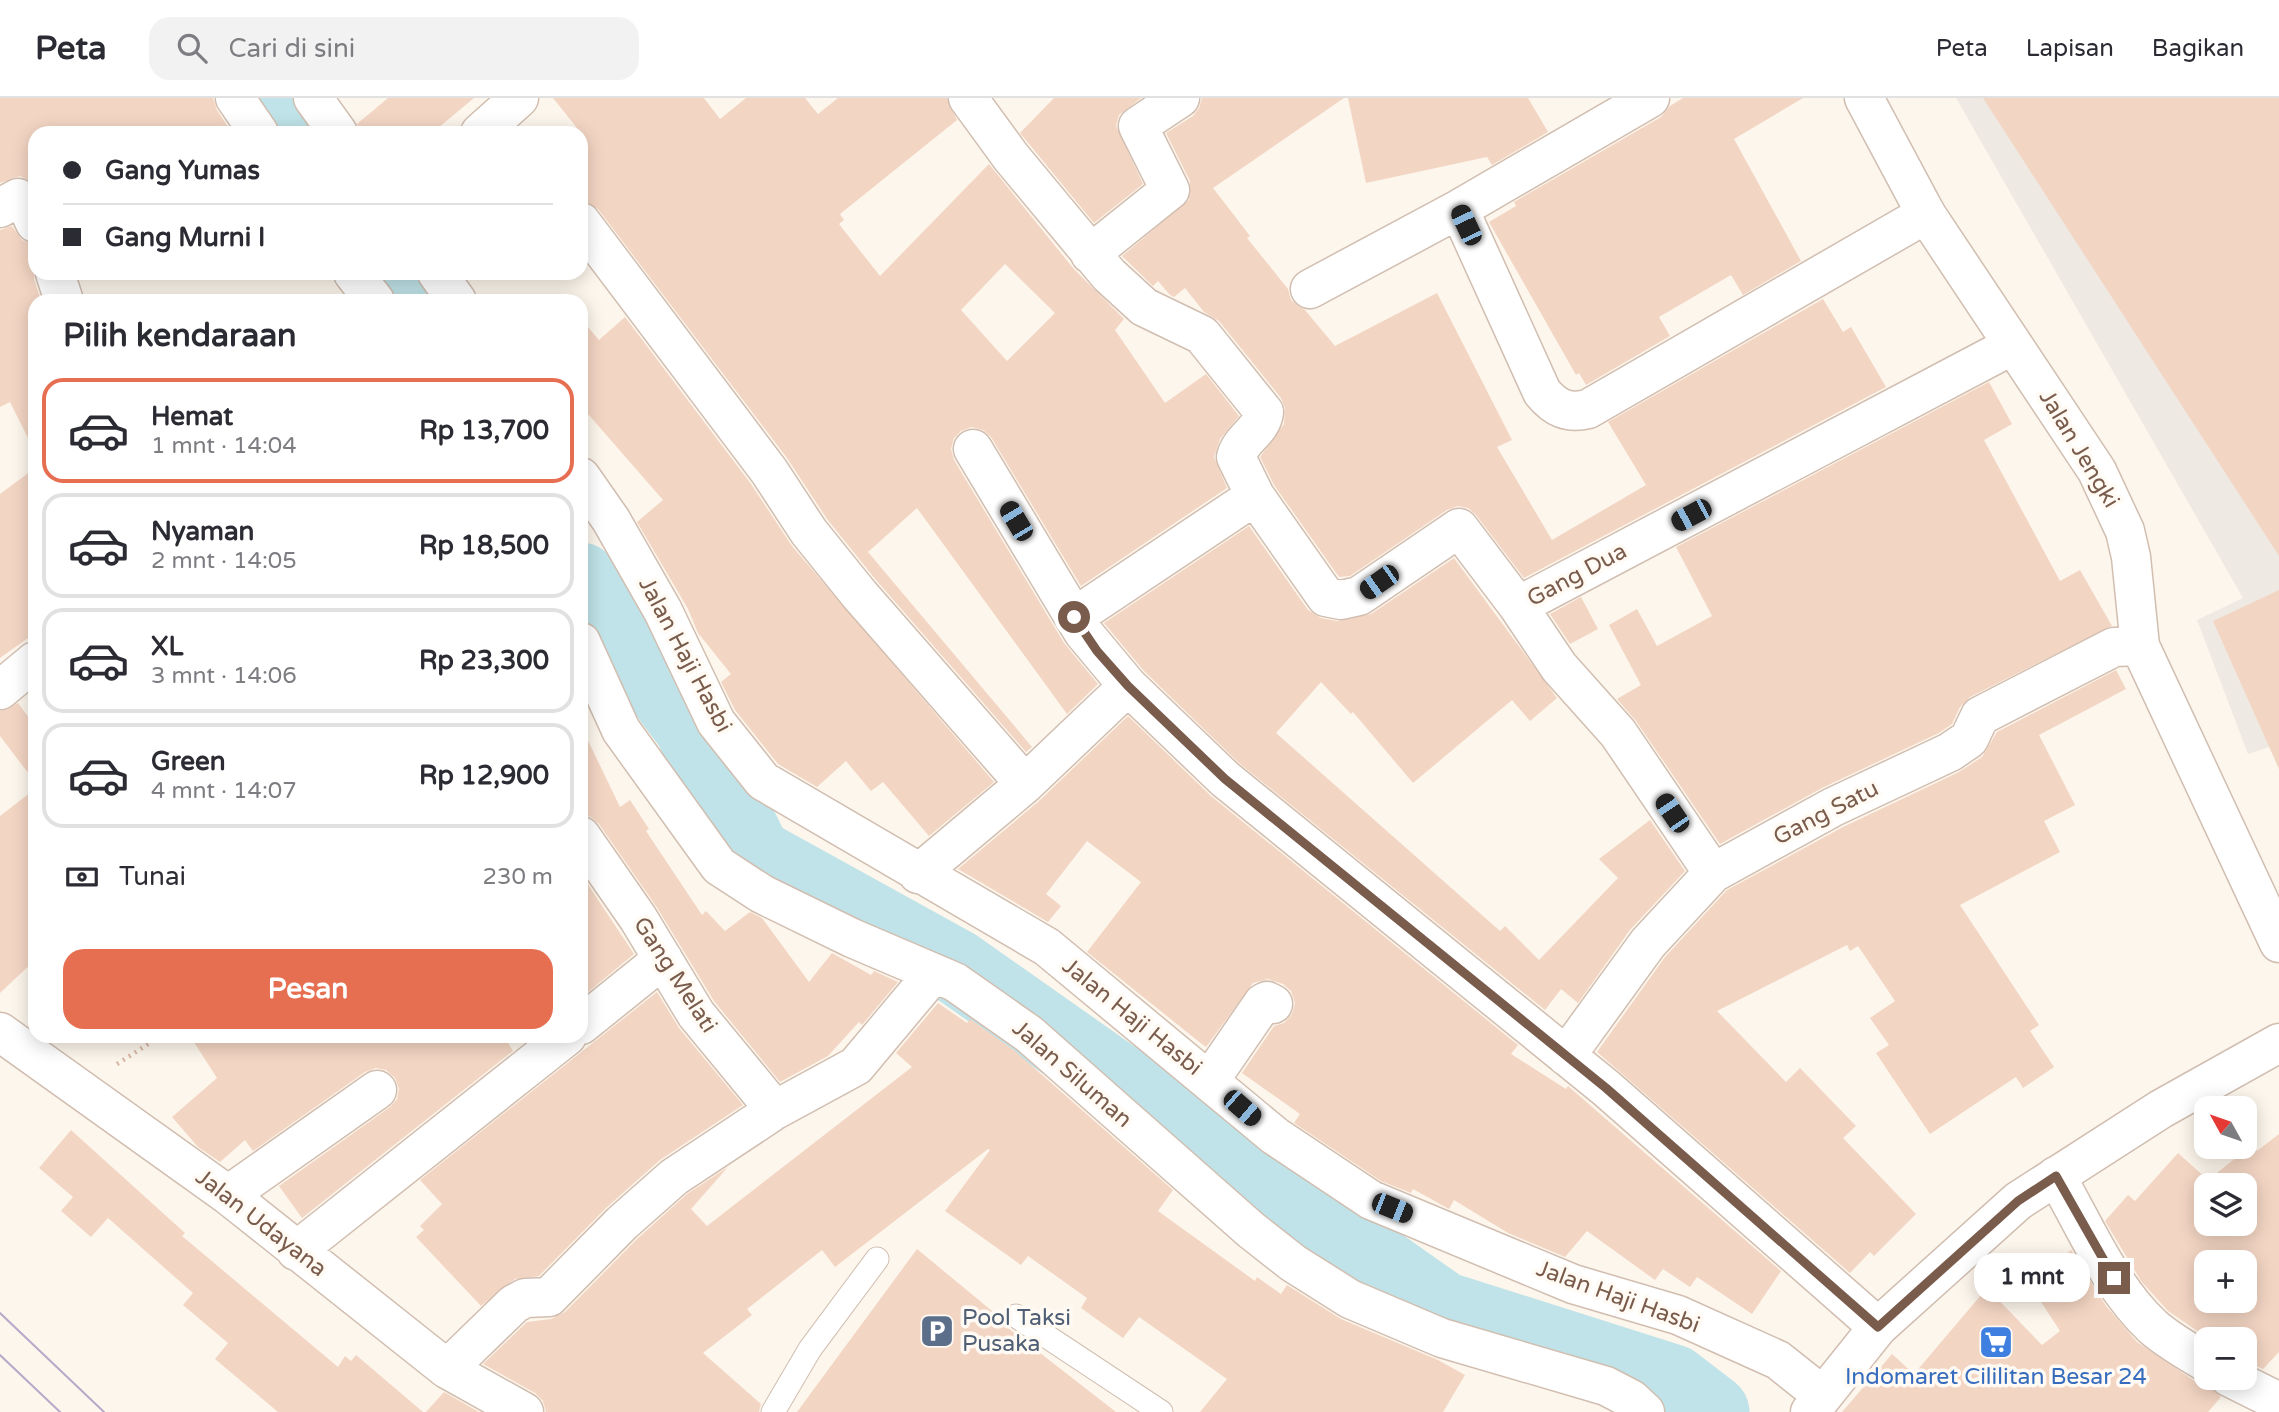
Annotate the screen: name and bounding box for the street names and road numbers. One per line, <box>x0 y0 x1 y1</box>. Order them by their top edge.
street label: Jalan Jengki <box>2033 385 2125 513</box>
street label: Gang Dua <box>1522 537 1632 613</box>
street label: Jalan Haji Hasbi <box>632 573 738 737</box>
street label: Gang Satu <box>1769 775 1883 851</box>
street label: Gang Melati <box>627 912 723 1038</box>
street label: Jalan Haji Hasbi <box>1056 952 1208 1082</box>
street label: Jalan Siluman <box>1006 1014 1138 1134</box>
street label: Jalan Udayana <box>190 1163 332 1283</box>
street label: Jalan Haji Hasbi <box>1533 1254 1703 1340</box>

